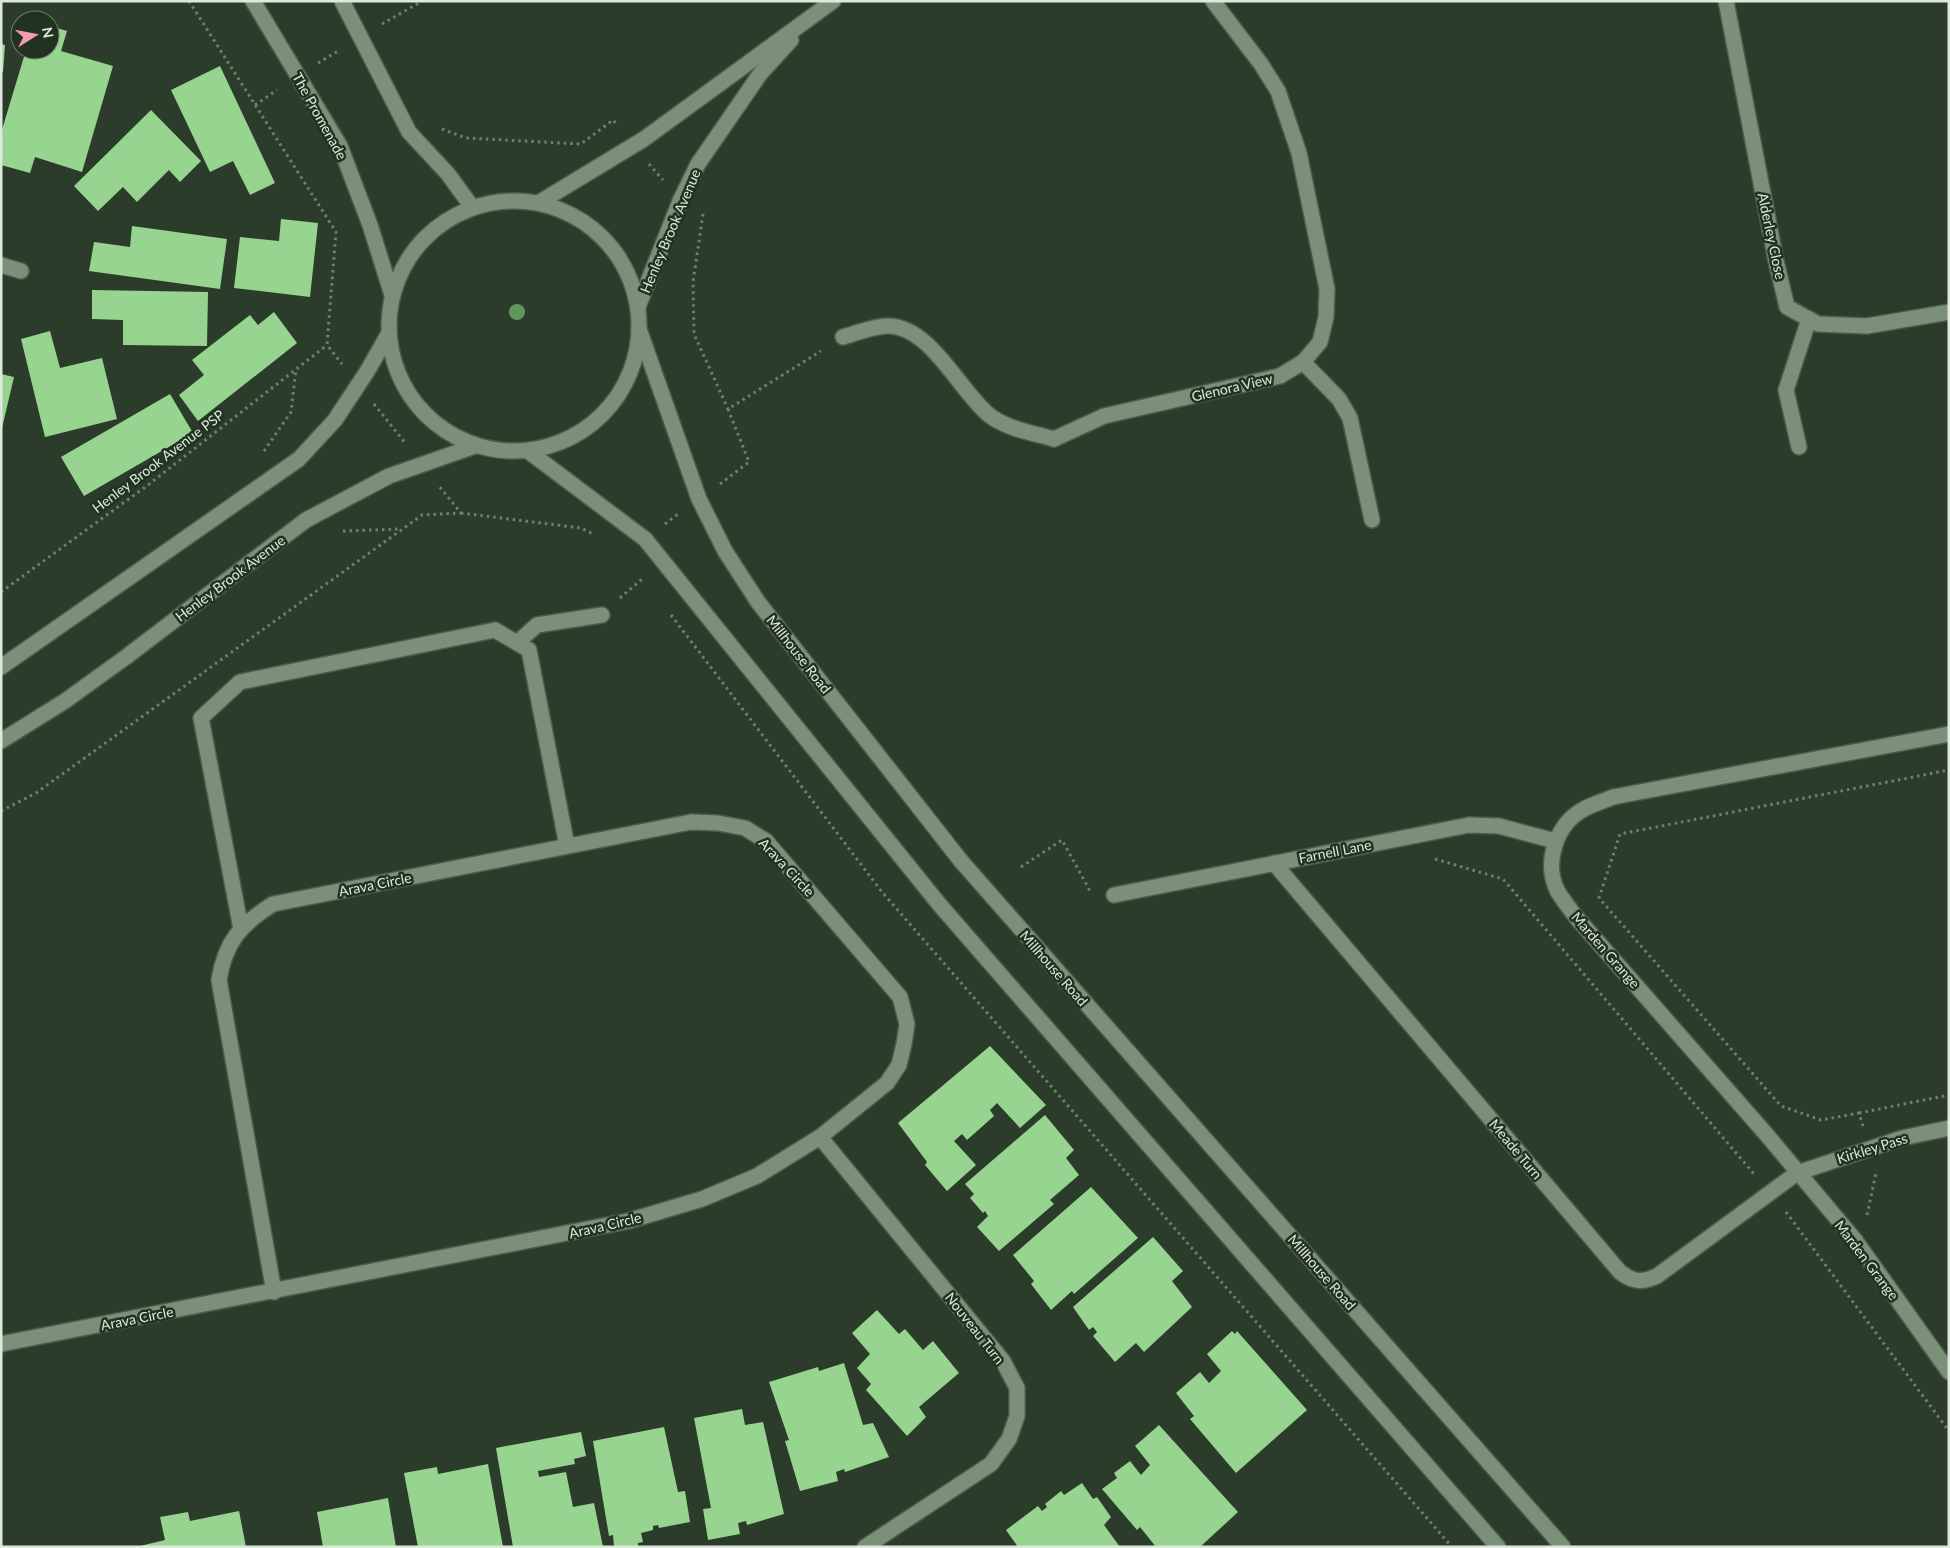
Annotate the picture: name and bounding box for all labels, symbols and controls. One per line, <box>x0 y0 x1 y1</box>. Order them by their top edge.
north arrow <box>10 10 60 60</box>
text: N <box>39 26 58 39</box>
street label: The Promenade <box>289 70 351 162</box>
street label: Henley Brook Avenue <box>636 167 704 295</box>
street label: Alderley Close <box>1755 191 1789 281</box>
street label: Glenora View <box>1190 369 1274 405</box>
street label: Henley Brook Avenue PSP <box>89 406 227 516</box>
street label: Henley Brook Avenue <box>172 531 288 625</box>
street label: Millhouse Road <box>763 612 835 696</box>
street label: Arava Circle <box>756 834 818 900</box>
street label: Farnell Lane <box>1297 836 1373 866</box>
street label: Arava Circle <box>337 869 413 899</box>
street label: Marden Grange <box>1568 908 1644 992</box>
street label: Millhouse Road <box>1017 927 1091 1009</box>
street label: Meade Turn <box>1486 1116 1546 1182</box>
street label: Kirkley Pass <box>1835 1129 1909 1167</box>
street label: Arava Circle <box>567 1208 643 1242</box>
street label: Marden Grange <box>1831 1217 1903 1303</box>
street label: Millhouse Road <box>1285 1231 1359 1313</box>
street label: Nouveau Turn <box>942 1289 1008 1367</box>
street label: Arava Circle <box>99 1303 175 1333</box>

